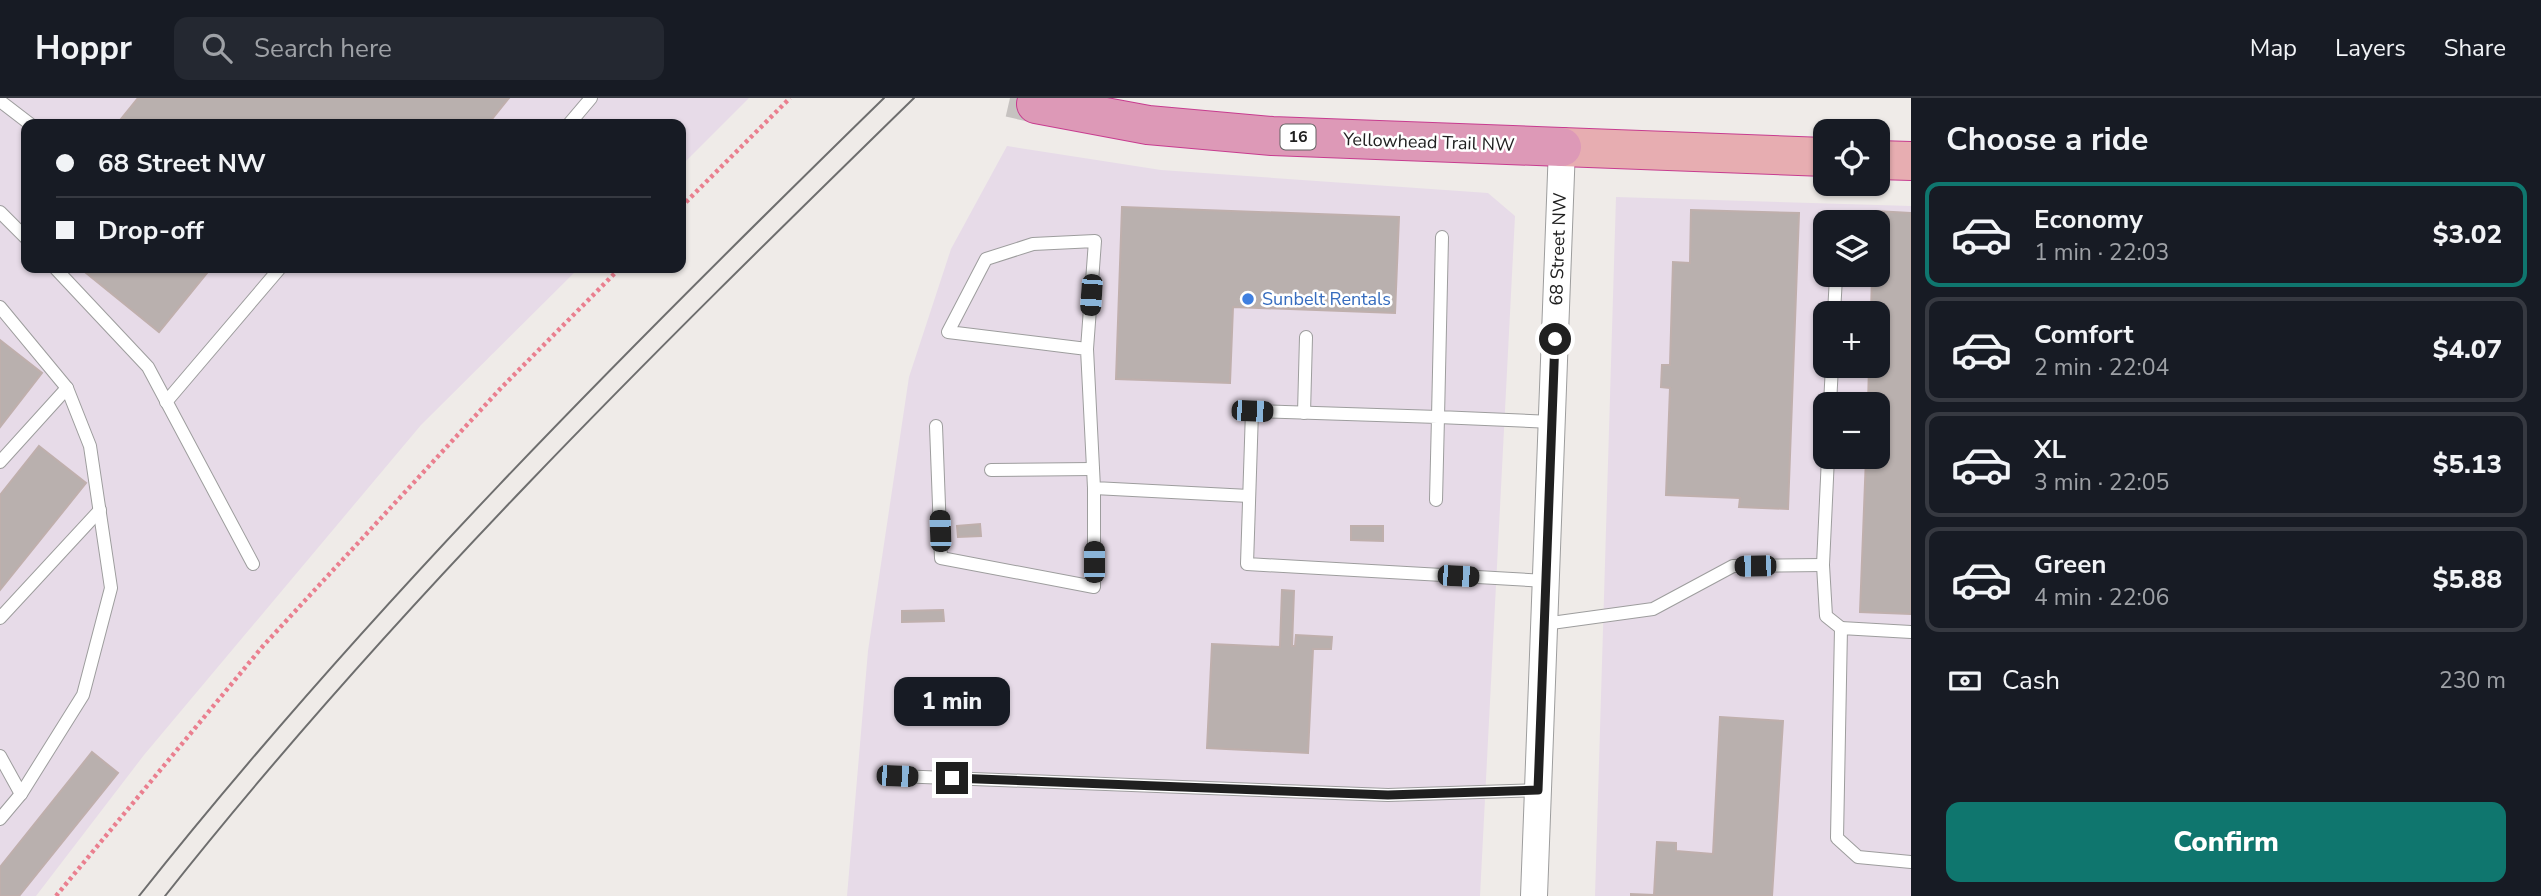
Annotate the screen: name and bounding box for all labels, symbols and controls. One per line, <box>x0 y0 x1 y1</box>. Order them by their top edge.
search box <box>174 17 664 80</box>
text: Hoppr <box>35 26 132 71</box>
icon: search <box>198 29 236 67</box>
text: Search here <box>254 31 392 66</box>
text: Map <box>2250 32 2297 64</box>
text: Layers <box>2335 32 2406 64</box>
text: Share <box>2444 32 2506 64</box>
text: Choose a ride <box>1946 118 2148 161</box>
map controls <box>1813 119 1890 469</box>
button: locate <box>1813 119 1890 196</box>
road number: 16 <box>1280 124 1316 150</box>
street label: Yellowhead Trail NW <box>1342 127 1515 157</box>
text: 68 Street NW <box>98 146 266 181</box>
street label: 68 Street NW <box>1544 192 1572 306</box>
text: Economy <box>2034 202 2143 237</box>
icon: car <box>1950 203 2013 266</box>
button: layers <box>1813 210 1890 287</box>
text: Drop-off <box>98 213 204 248</box>
text: $3.02 <box>2433 217 2502 252</box>
text: 1 min · 22:03 <box>2034 237 2169 268</box>
car <box>1080 273 1103 317</box>
place label: Sunbelt Rentals <box>1262 287 1391 311</box>
marker: Sunbelt Rentals <box>1240 291 1256 307</box>
button: + <box>1813 301 1890 378</box>
text: Comfort <box>2034 317 2134 352</box>
icon: car <box>1950 318 2013 381</box>
route start <box>1539 323 1571 355</box>
text: $4.07 <box>2433 332 2502 367</box>
text: 2 min · 22:04 <box>2034 352 2169 383</box>
button: − <box>1813 392 1890 469</box>
car <box>1231 400 1274 422</box>
text: XL <box>2034 432 2066 467</box>
icon: car <box>1950 433 2013 496</box>
text: $5.13 <box>2433 447 2502 482</box>
text: 3 min · 22:05 <box>2034 467 2169 498</box>
car <box>929 510 952 552</box>
car <box>1084 541 1105 583</box>
text: Green <box>2034 547 2107 582</box>
icon: car <box>1950 548 2013 611</box>
car <box>1734 555 1777 577</box>
text: $5.88 <box>2433 562 2502 597</box>
car <box>1437 564 1480 588</box>
text: 4 min · 22:06 <box>2034 582 2169 613</box>
icon: cash <box>1946 662 1984 700</box>
text: Cash <box>2002 663 2060 698</box>
text: 230 m <box>2439 665 2506 696</box>
callout: 1 min <box>894 676 1010 726</box>
text: 1 min <box>922 686 982 717</box>
route end <box>936 762 968 794</box>
car <box>876 765 919 787</box>
button: Confirm <box>1946 802 2506 882</box>

